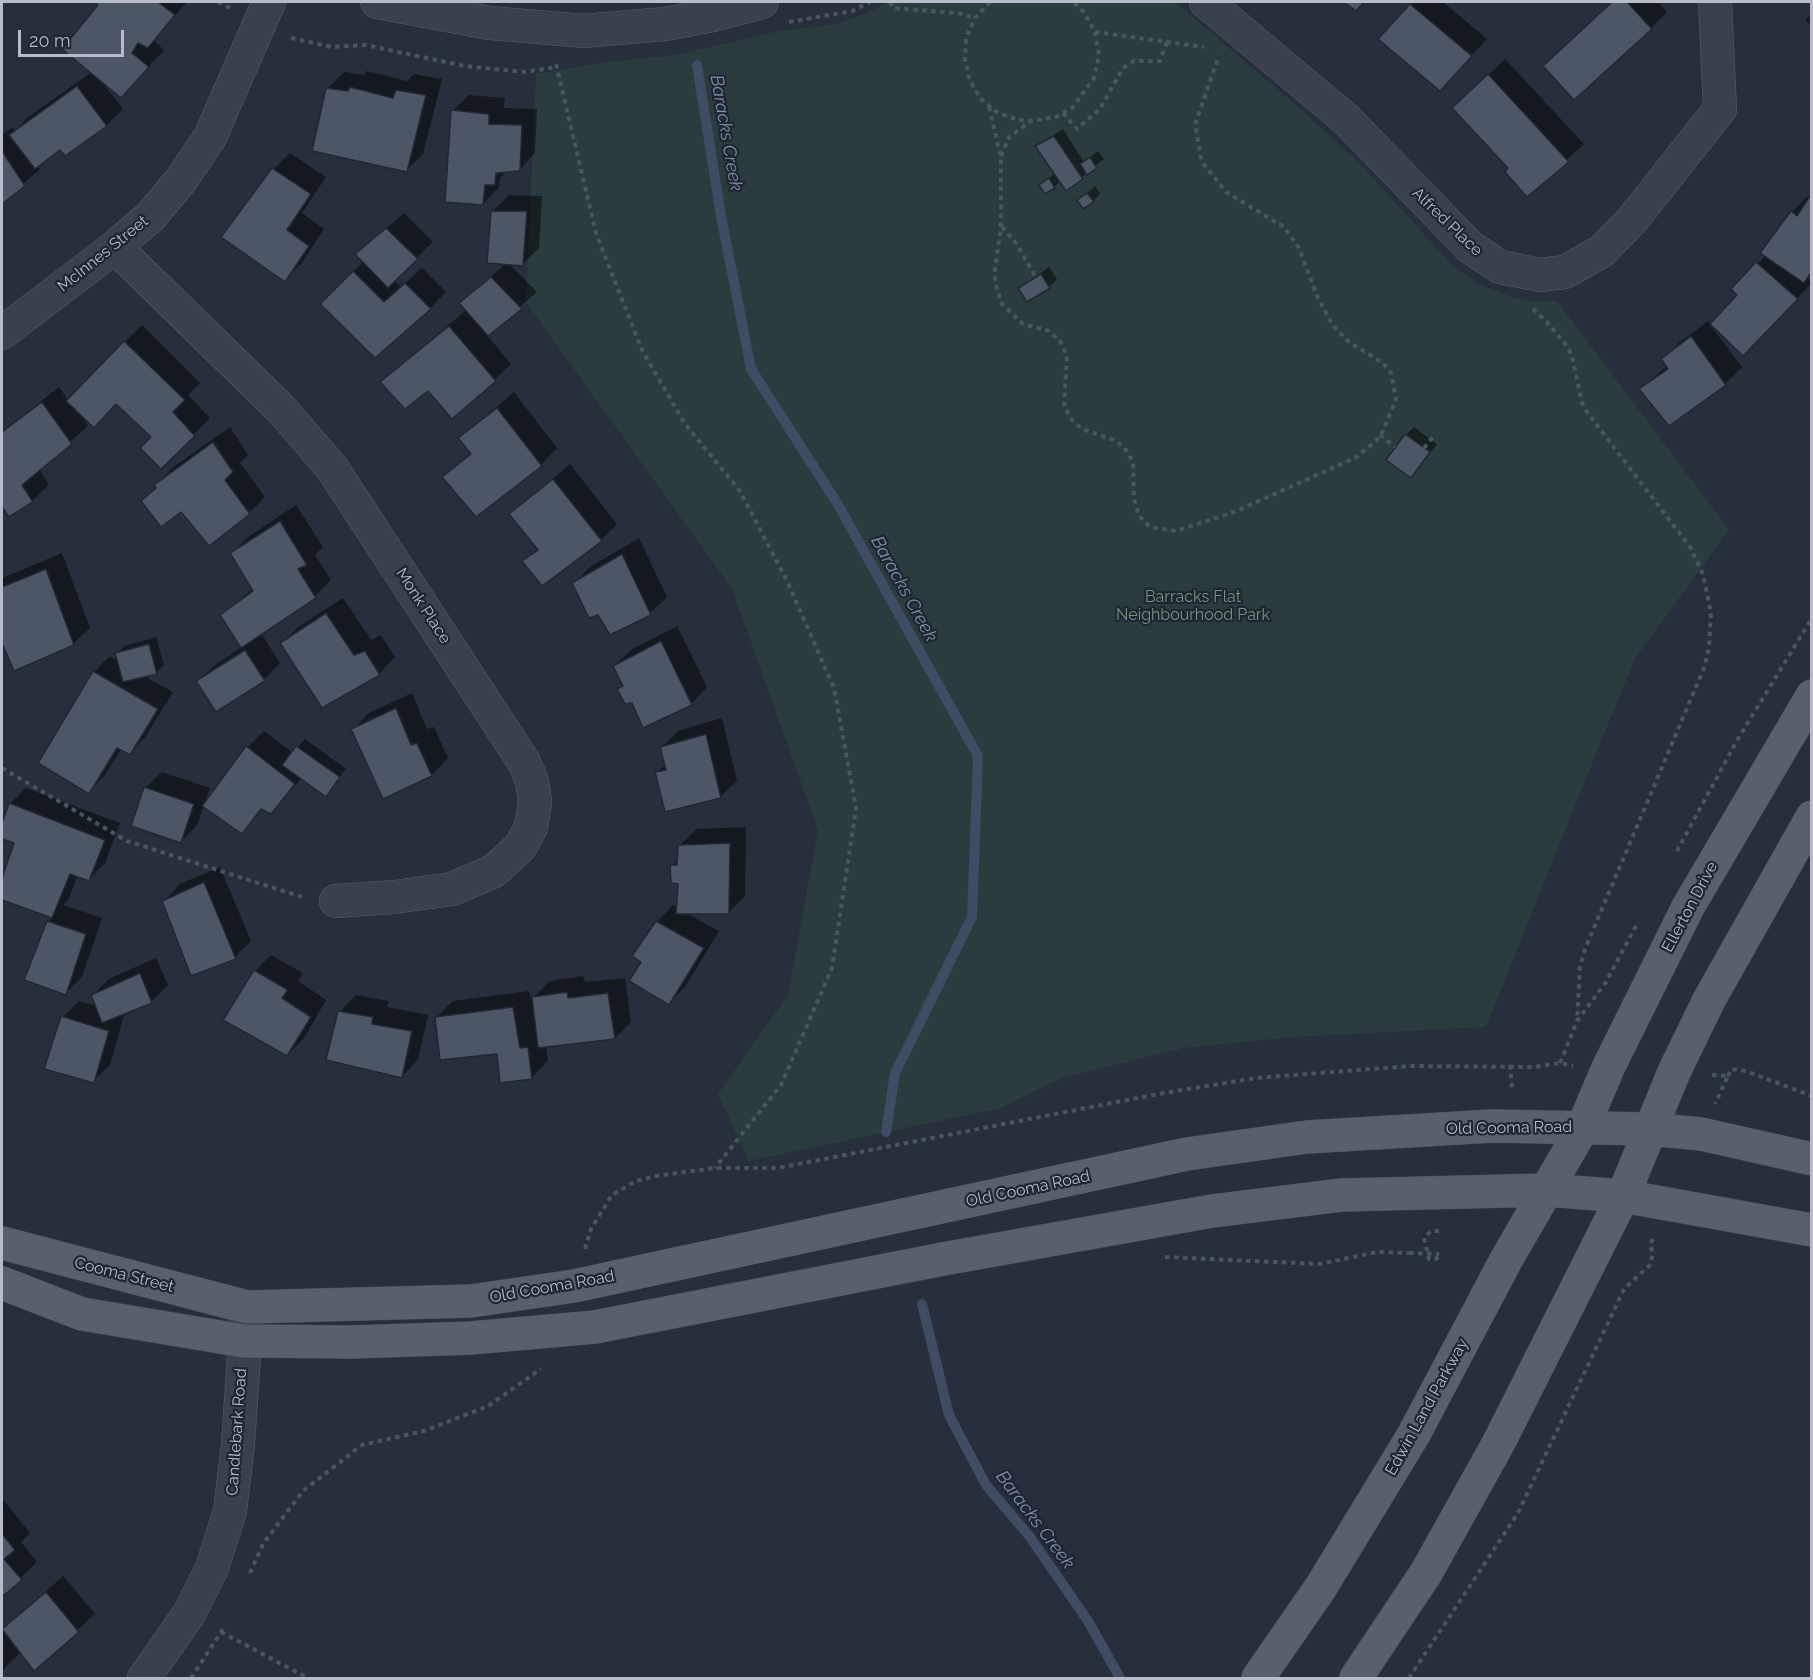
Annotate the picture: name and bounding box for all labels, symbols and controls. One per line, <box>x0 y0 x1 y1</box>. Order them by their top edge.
scale bar <box>21 18 128 56</box>
text: 20 m <box>29 30 71 51</box>
water label: Baracks Creek <box>705 73 747 193</box>
street label: Alfred Place <box>1408 184 1486 260</box>
street label: McInnes Street <box>54 212 152 296</box>
water label: Baracks Creek <box>866 532 942 646</box>
street label: Monk Place <box>391 565 455 647</box>
park label: Barracks Flat Neighbourhood Park <box>1116 587 1270 625</box>
street label: Ellerton Drive <box>1658 858 1722 956</box>
street label: Old Cooma Road <box>1446 1117 1572 1139</box>
street label: Old Cooma Road <box>964 1166 1092 1212</box>
street label: Cooma Street <box>72 1253 176 1297</box>
street label: Old Cooma Road <box>488 1267 616 1307</box>
street label: Edwin Land Parkway <box>1381 1335 1473 1479</box>
street label: Candlebark Road <box>223 1368 251 1496</box>
water label: Baracks Creek <box>991 1467 1079 1573</box>

